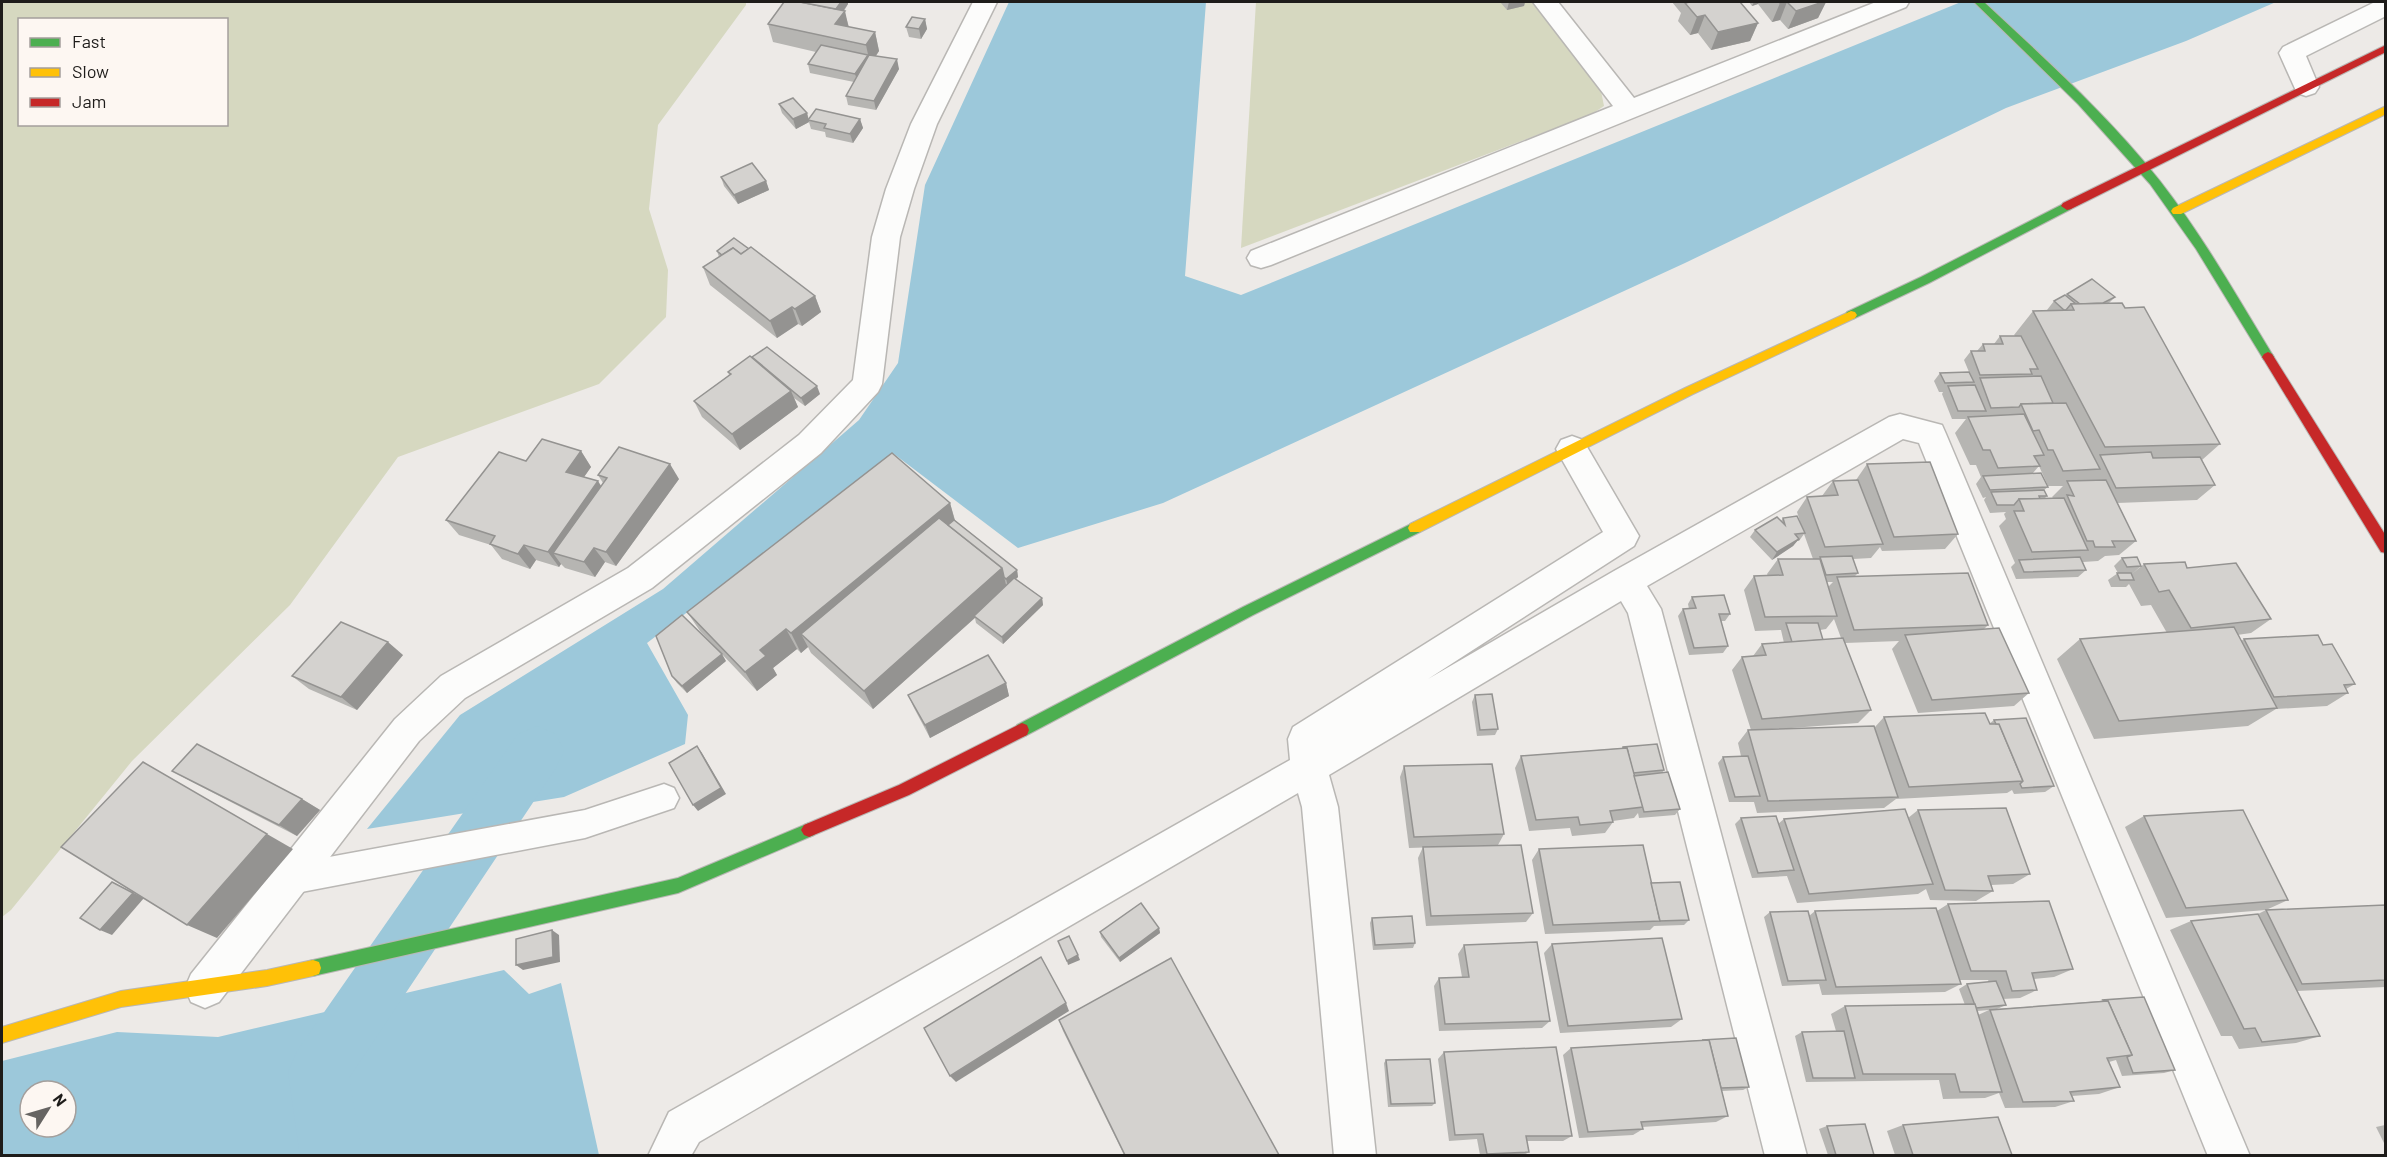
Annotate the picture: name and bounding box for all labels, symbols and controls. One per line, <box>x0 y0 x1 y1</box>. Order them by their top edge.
legend <box>18 18 228 126</box>
text: Fast <box>72 30 106 52</box>
text: Slow <box>72 60 109 82</box>
text: Jam <box>72 90 106 112</box>
north arrow <box>18 1079 78 1139</box>
text: N <box>50 1090 71 1110</box>

